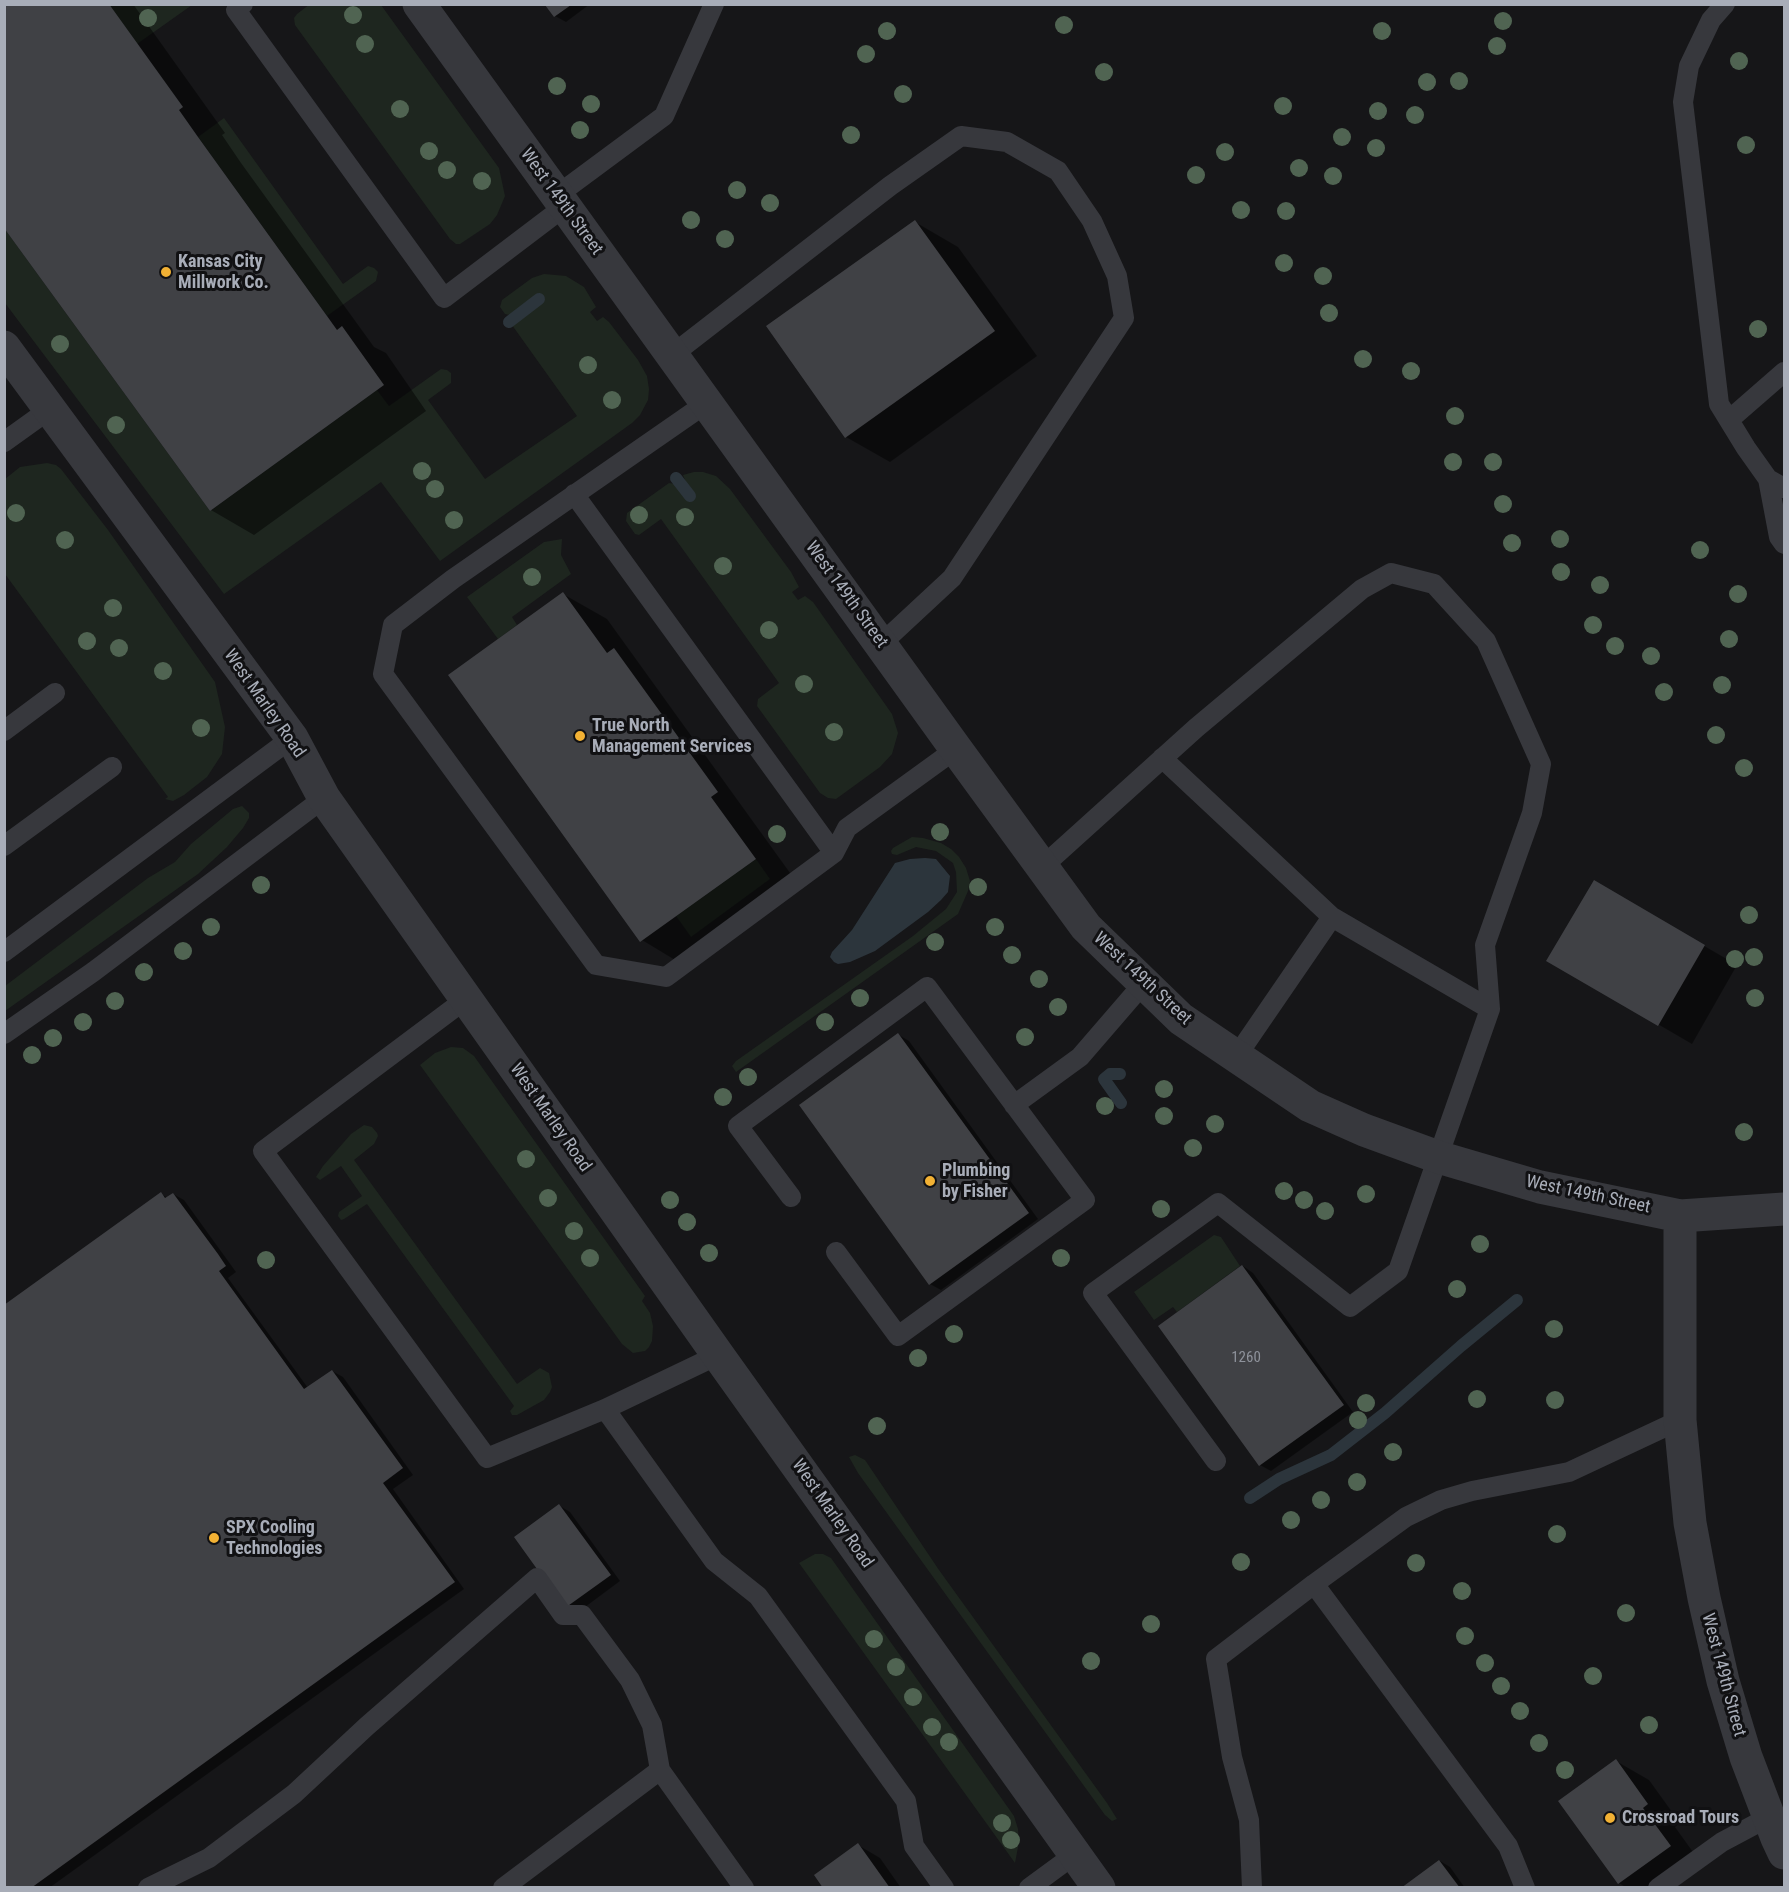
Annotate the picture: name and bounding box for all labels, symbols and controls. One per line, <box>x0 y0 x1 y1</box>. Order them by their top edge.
street label: West 149th Street <box>515 144 607 260</box>
place label: Kansas City Millwork Co. <box>178 251 269 294</box>
marker: Kansas City Millwork Co. <box>159 265 173 279</box>
street label: West 149th Street <box>800 537 892 653</box>
street label: West Marley Road <box>219 646 309 762</box>
place label: True North Management Services <box>592 715 752 758</box>
marker: True North Management Services <box>573 729 587 743</box>
street label: West 149th Street <box>1088 928 1196 1030</box>
street label: West Marley Road <box>505 1060 595 1176</box>
place label: Plumbing by Fisher <box>942 1160 1010 1202</box>
street label: West 149th Street <box>1524 1171 1652 1219</box>
marker: Plumbing by Fisher <box>923 1174 937 1188</box>
house number: 1260 <box>1231 1349 1261 1367</box>
street label: West Marley Road <box>787 1456 877 1572</box>
place label: SPX Cooling Technologies <box>226 1517 322 1559</box>
marker: SPX Cooling Technologies <box>207 1531 221 1545</box>
street label: West 149th Street <box>1696 1611 1750 1739</box>
place label: Crossroad Tours <box>1622 1807 1739 1829</box>
marker: Crossroad Tours <box>1603 1811 1617 1825</box>

